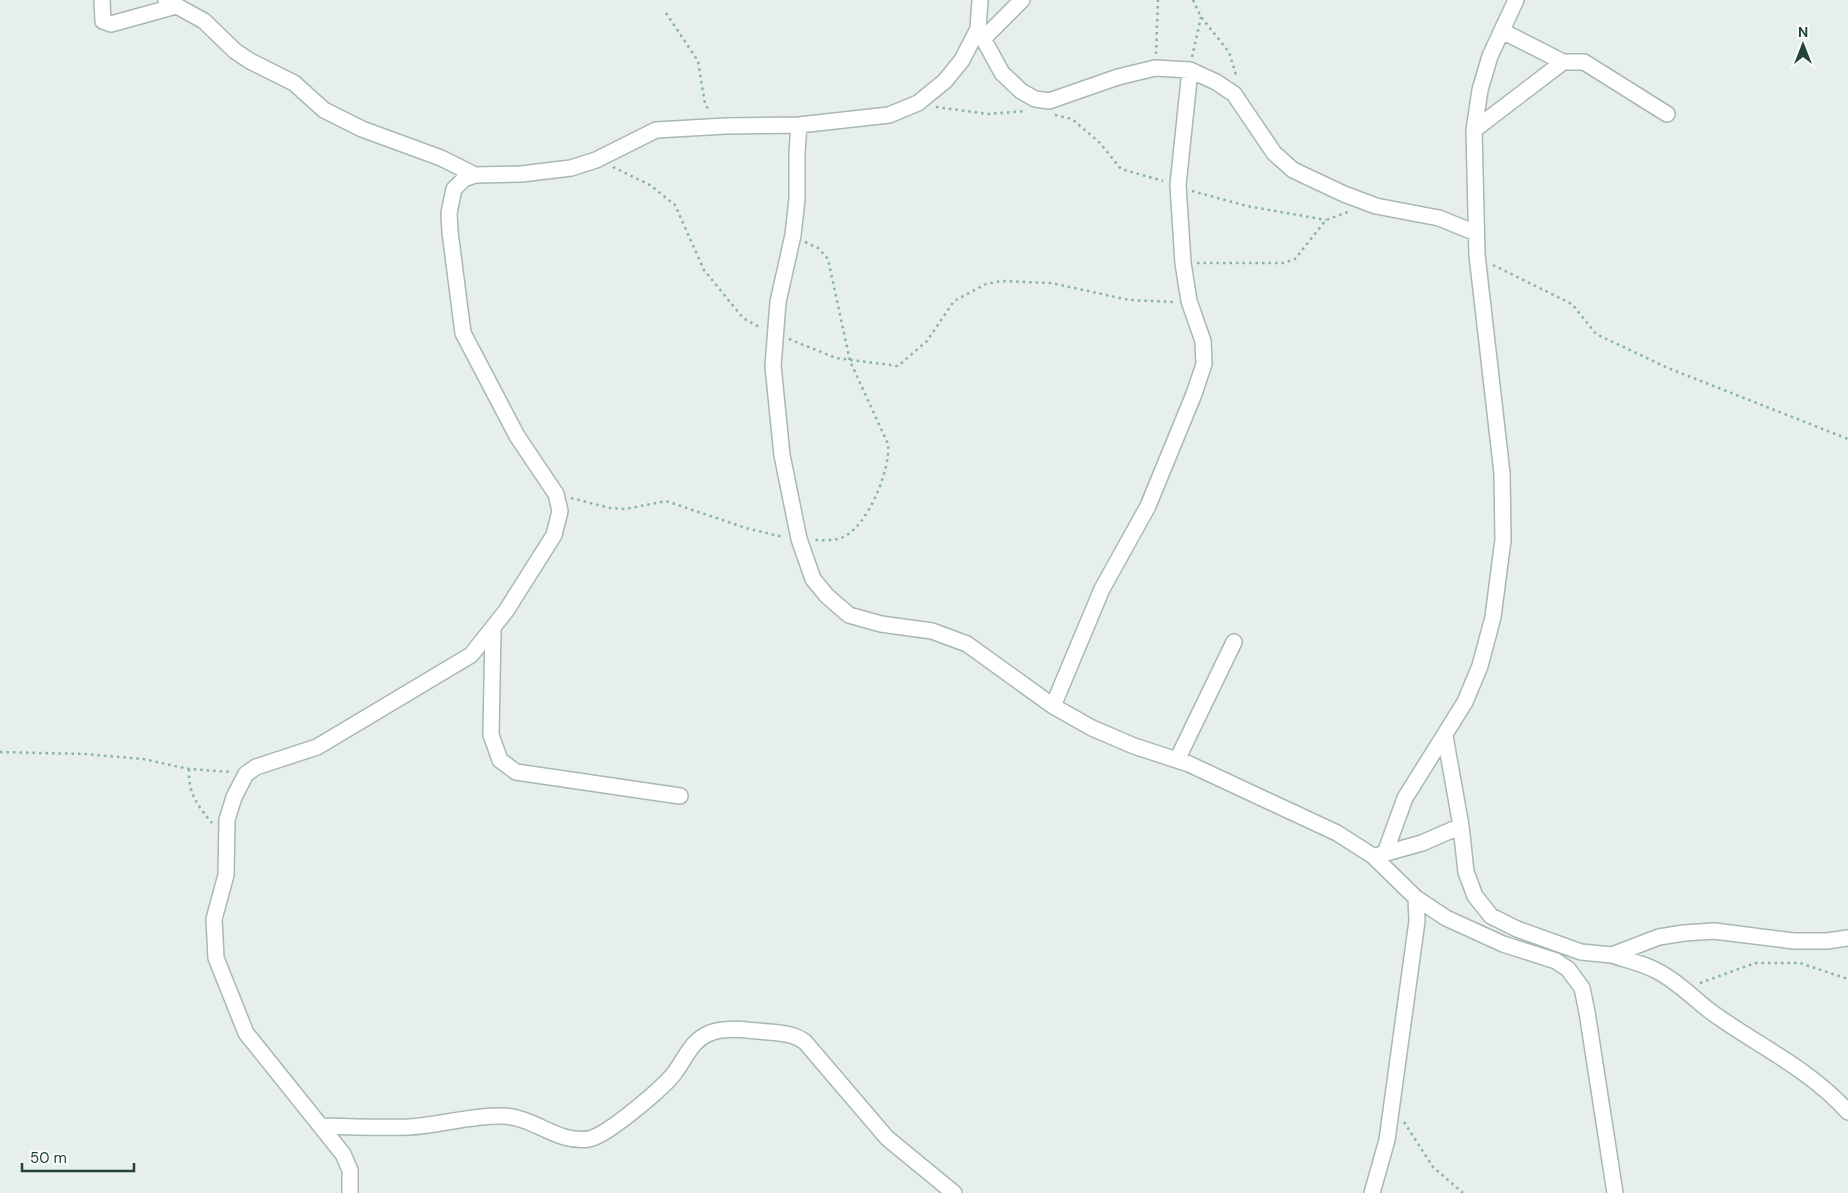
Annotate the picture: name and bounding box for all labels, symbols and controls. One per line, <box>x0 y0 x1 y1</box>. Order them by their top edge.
north arrow <box>1778 20 1828 70</box>
text: N <box>1798 23 1808 41</box>
scale bar <box>22 1140 135 1172</box>
text: 50 m <box>30 1148 67 1168</box>

